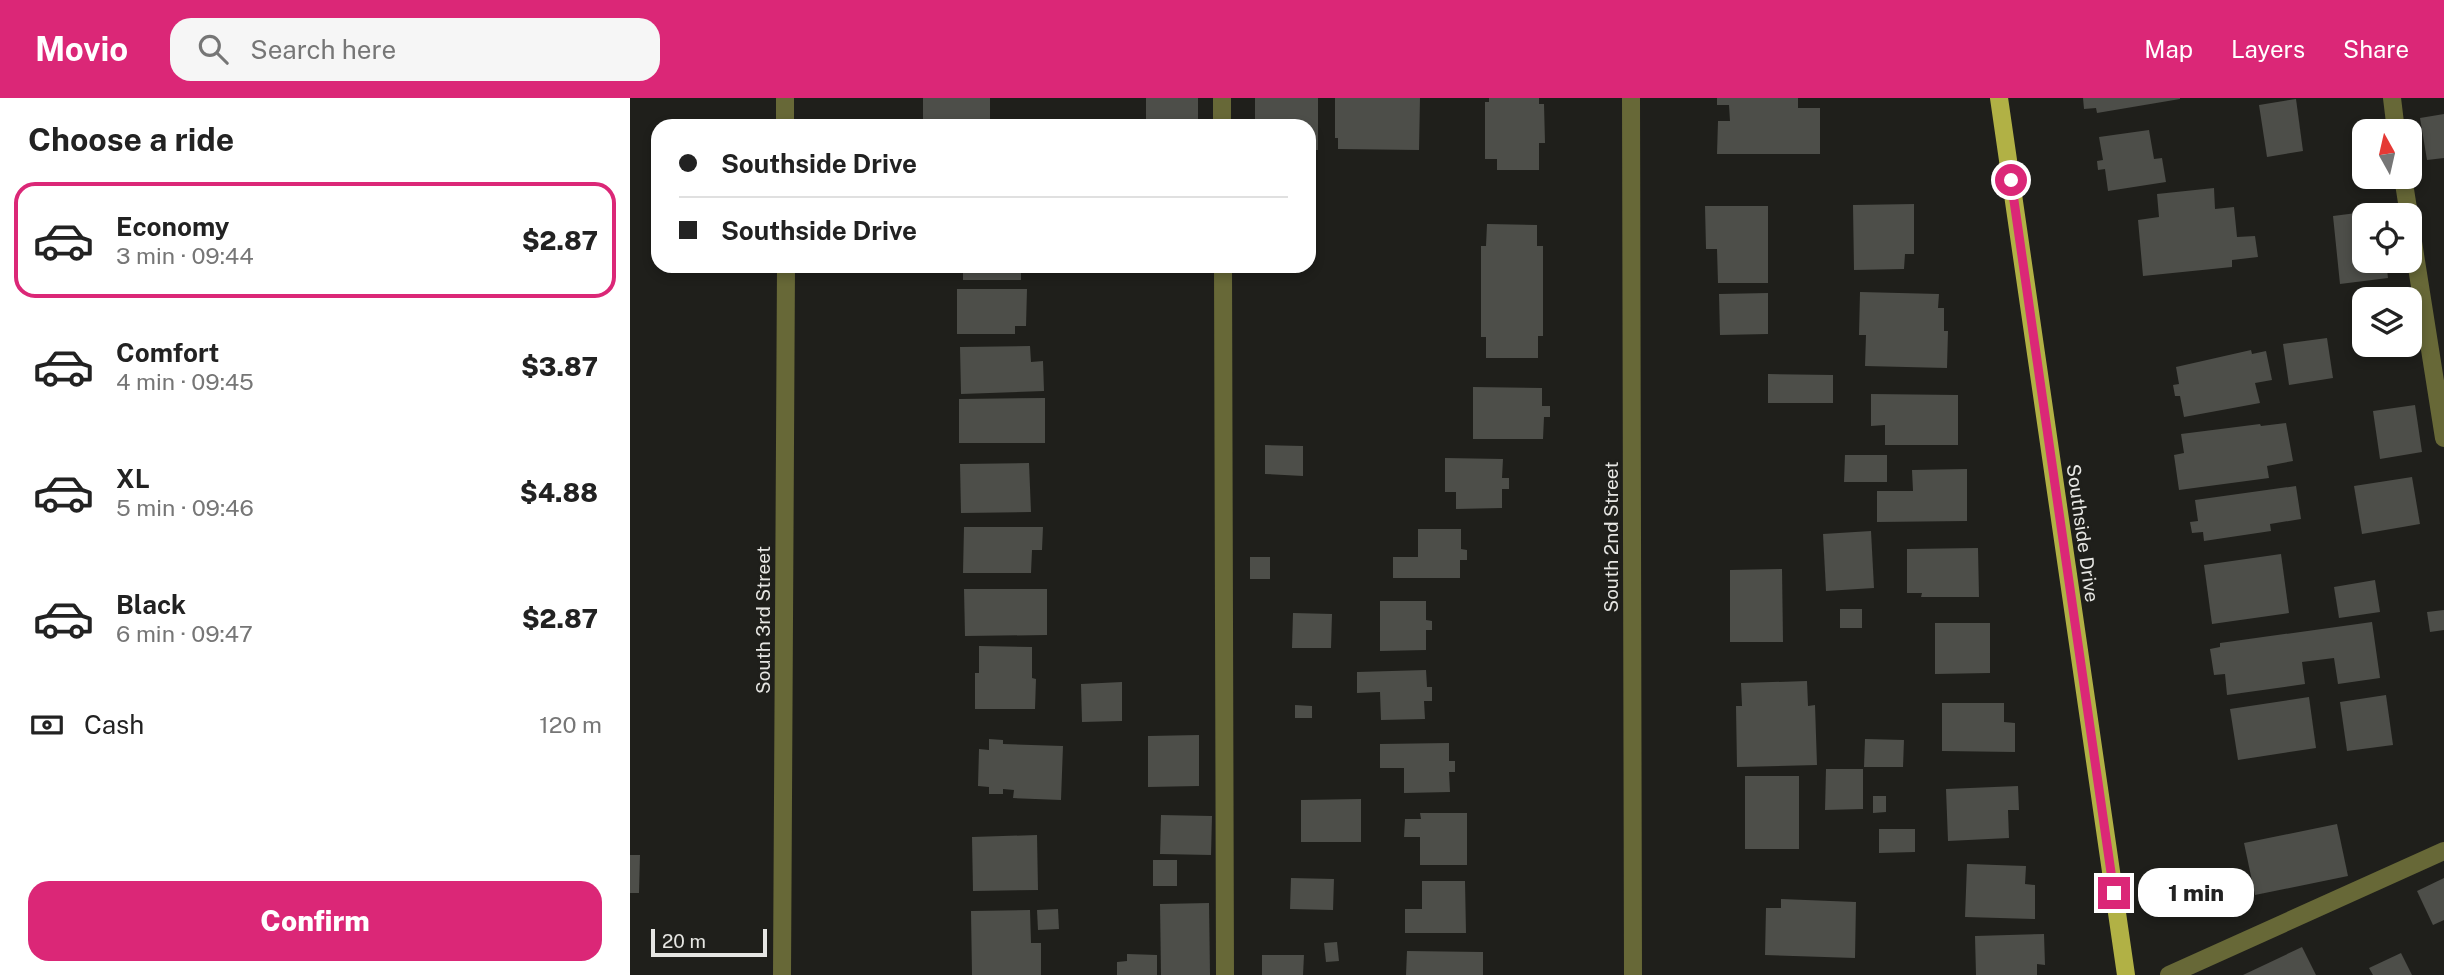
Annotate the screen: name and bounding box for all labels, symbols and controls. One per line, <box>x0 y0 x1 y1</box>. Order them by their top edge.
search box <box>170 18 660 81</box>
text: Movio <box>35 30 128 68</box>
icon: search <box>194 30 232 68</box>
text: Search here <box>250 34 396 65</box>
text: Map <box>2144 35 2193 63</box>
text: Layers <box>2231 35 2305 63</box>
text: Share <box>2343 35 2409 63</box>
north arrow <box>2352 119 2422 189</box>
map controls <box>2352 119 2422 357</box>
text: Choose a ride <box>28 121 234 158</box>
text: Southside Drive <box>721 148 917 179</box>
route start <box>1995 164 2027 196</box>
button: locate <box>2352 203 2422 273</box>
icon: car <box>32 209 95 272</box>
text: Economy <box>116 211 229 242</box>
text: Southside Drive <box>721 215 917 246</box>
text: $2.87 <box>522 225 598 256</box>
text: 3 min · 09:44 <box>116 242 254 269</box>
button: layers <box>2352 287 2422 357</box>
icon: car <box>32 335 95 398</box>
text: Comfort <box>116 337 219 368</box>
text: $3.87 <box>521 351 598 382</box>
text: 4 min · 09:45 <box>116 368 254 395</box>
icon: car <box>32 461 95 524</box>
street label: South 2nd Street <box>1600 461 1622 613</box>
text: XL <box>116 463 150 494</box>
street label: Southside Drive <box>2062 463 2104 603</box>
text: $4.88 <box>520 477 598 508</box>
text: 5 min · 09:46 <box>116 494 254 521</box>
street label: South 3rd Street <box>752 546 774 694</box>
icon: car <box>32 587 95 650</box>
text: Black <box>116 589 186 620</box>
text: $2.87 <box>522 603 598 634</box>
text: 6 min · 09:47 <box>116 620 253 647</box>
icon: cash <box>28 706 66 744</box>
text: Cash <box>84 709 144 740</box>
text: 120 m <box>539 711 602 738</box>
callout: 1 min <box>2138 868 2254 918</box>
route end <box>2098 877 2130 909</box>
text: 1 min <box>2168 879 2224 906</box>
button: Confirm <box>28 881 602 961</box>
scale bar <box>651 926 766 958</box>
text: 20 m <box>662 930 706 952</box>

